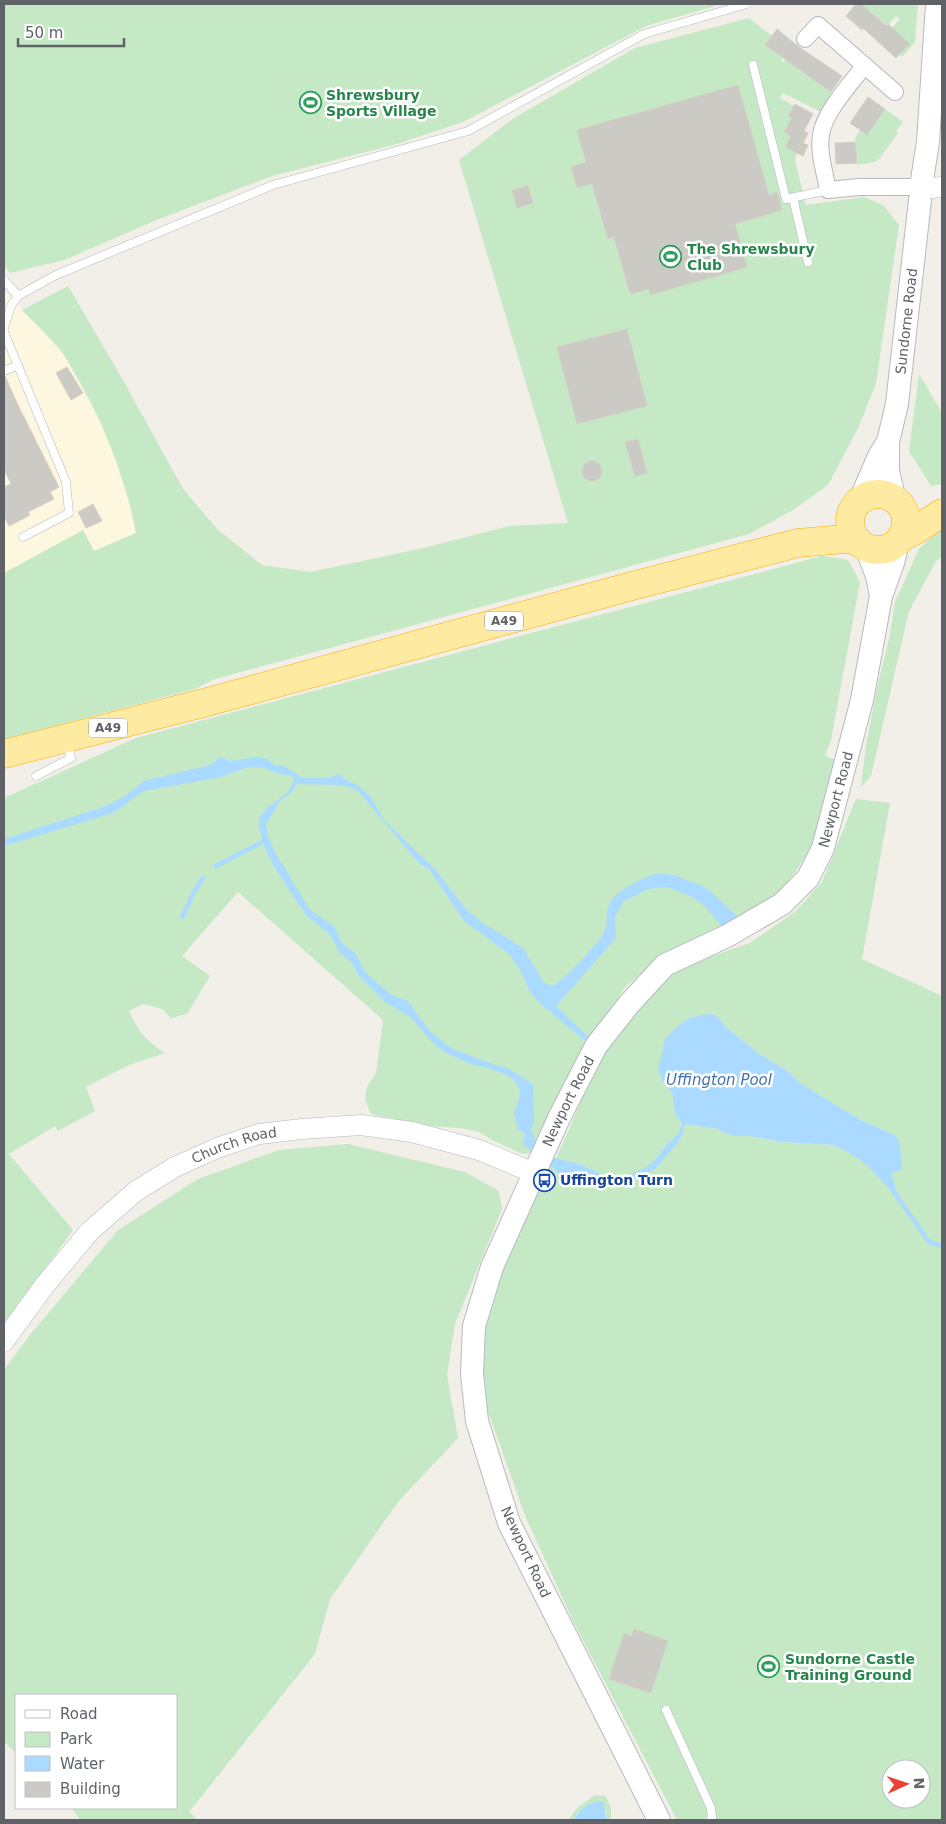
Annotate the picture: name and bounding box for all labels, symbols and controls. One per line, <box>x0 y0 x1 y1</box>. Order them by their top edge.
scale bar <box>18 15 124 47</box>
text: 50 m <box>25 24 63 42</box>
place label: Shrewsbury Sports Village <box>326 87 436 119</box>
sports icon: Shrewsbury Sports Village <box>298 91 322 115</box>
place label: The Shrewsbury Club <box>687 241 815 273</box>
sports icon: The Shrewsbury Club <box>659 245 683 269</box>
street label: Sundorne Road <box>892 267 920 375</box>
road number: A49 <box>485 612 523 630</box>
road number: A49 <box>89 718 127 738</box>
street label: Newport Road <box>815 750 856 849</box>
street label: Newport Road <box>539 1053 597 1149</box>
water label: Uffington Pool <box>666 1071 773 1089</box>
street label: Church Road <box>189 1124 278 1166</box>
bus stop icon: Uffington Turn <box>532 1168 556 1192</box>
place label: Uffington Turn <box>560 1172 673 1188</box>
street label: Newport Road <box>498 1504 554 1600</box>
place label: Sundorne Castle Training Ground <box>785 1651 915 1683</box>
sports icon: Sundorne Castle Training Ground <box>757 1655 781 1679</box>
legend <box>15 1694 178 1809</box>
text: Road <box>60 1705 98 1723</box>
text: Park <box>60 1730 93 1748</box>
text: Water <box>60 1755 105 1773</box>
north arrow <box>881 1759 931 1809</box>
text: N <box>911 1777 927 1790</box>
text: Building <box>60 1780 121 1798</box>

